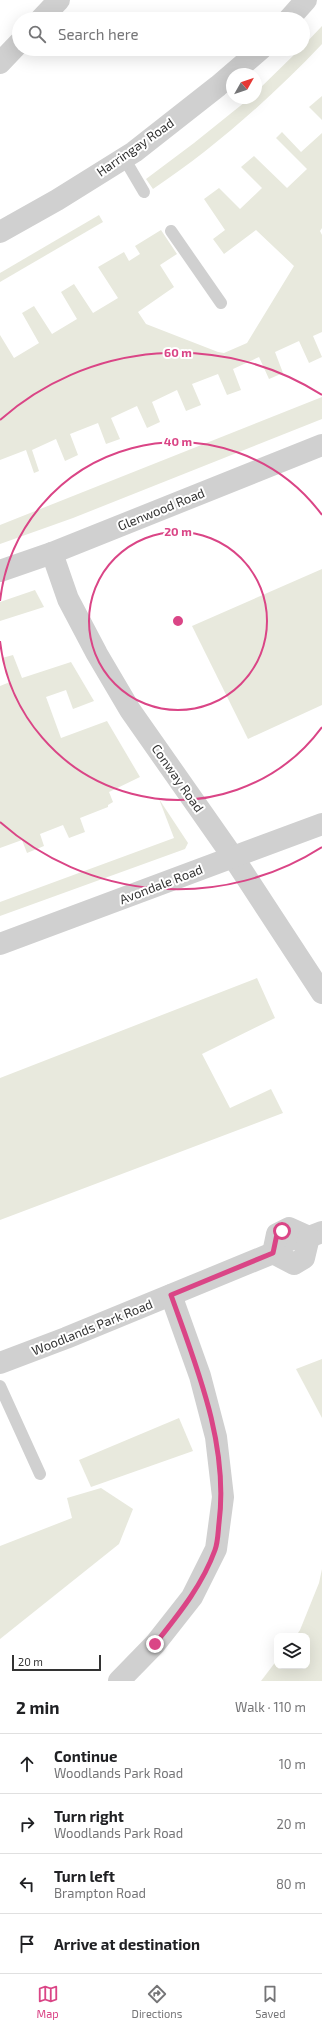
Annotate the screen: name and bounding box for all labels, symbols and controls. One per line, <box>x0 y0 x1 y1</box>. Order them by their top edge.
search box <box>12 12 310 56</box>
icon: search <box>26 23 48 45</box>
text: Search here <box>58 25 139 43</box>
north arrow <box>226 68 262 104</box>
street label: Harringay Road <box>93 114 177 180</box>
text: 60 m <box>164 345 192 359</box>
text: 40 m <box>164 434 192 448</box>
street label: Glenwood Road <box>115 484 207 534</box>
text: 20 m <box>164 524 192 538</box>
centre of rings <box>171 614 185 628</box>
street label: Conway Road <box>149 741 207 815</box>
street label: Avondale Road <box>117 861 205 907</box>
route start <box>273 1222 291 1240</box>
street label: Woodlands Park Road <box>29 1295 155 1359</box>
map controls <box>274 1633 310 1669</box>
button: layers <box>274 1633 310 1669</box>
route end <box>146 1635 164 1653</box>
scale bar <box>12 1653 101 1672</box>
text: 20 m <box>18 1655 43 1668</box>
text: 2 min <box>16 1697 59 1717</box>
text: Walk · 110 m <box>235 1699 306 1715</box>
text: Continue <box>54 1747 117 1765</box>
icon: ahead <box>16 1753 38 1775</box>
text: 10 m <box>279 1756 306 1772</box>
text: Woodlands Park Road <box>54 1765 183 1781</box>
text: Turn right <box>54 1807 124 1825</box>
icon: right <box>16 1813 38 1835</box>
text: 20 m <box>277 1816 306 1832</box>
text: Woodlands Park Road <box>54 1825 183 1841</box>
text: Turn left <box>54 1867 115 1885</box>
icon: left <box>16 1873 38 1895</box>
text: 80 m <box>276 1876 306 1892</box>
text: Brampton Road <box>54 1885 146 1901</box>
icon: arrive <box>16 1933 38 1955</box>
text: Arrive at destination <box>54 1935 200 1953</box>
tab: Map <box>37 1983 59 2020</box>
tab: Directions <box>132 1983 182 2020</box>
tab: Saved <box>255 1983 286 2020</box>

